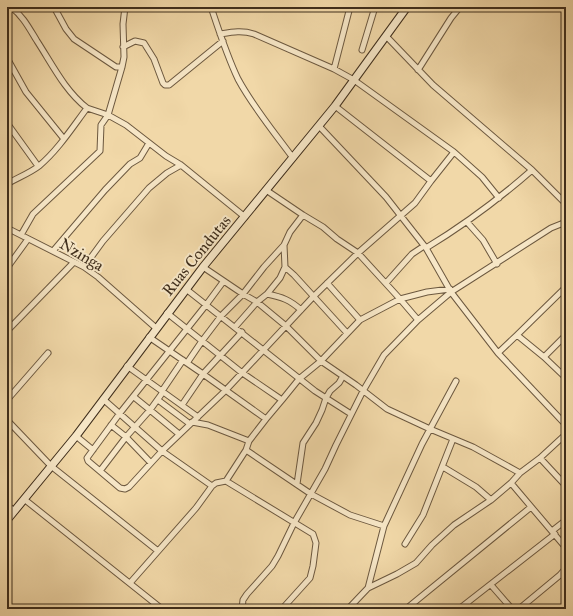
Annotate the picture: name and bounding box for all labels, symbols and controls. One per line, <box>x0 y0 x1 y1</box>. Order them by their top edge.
street label: Ruas Condutas <box>158 211 235 299</box>
street label: Nzinga <box>56 234 107 276</box>

